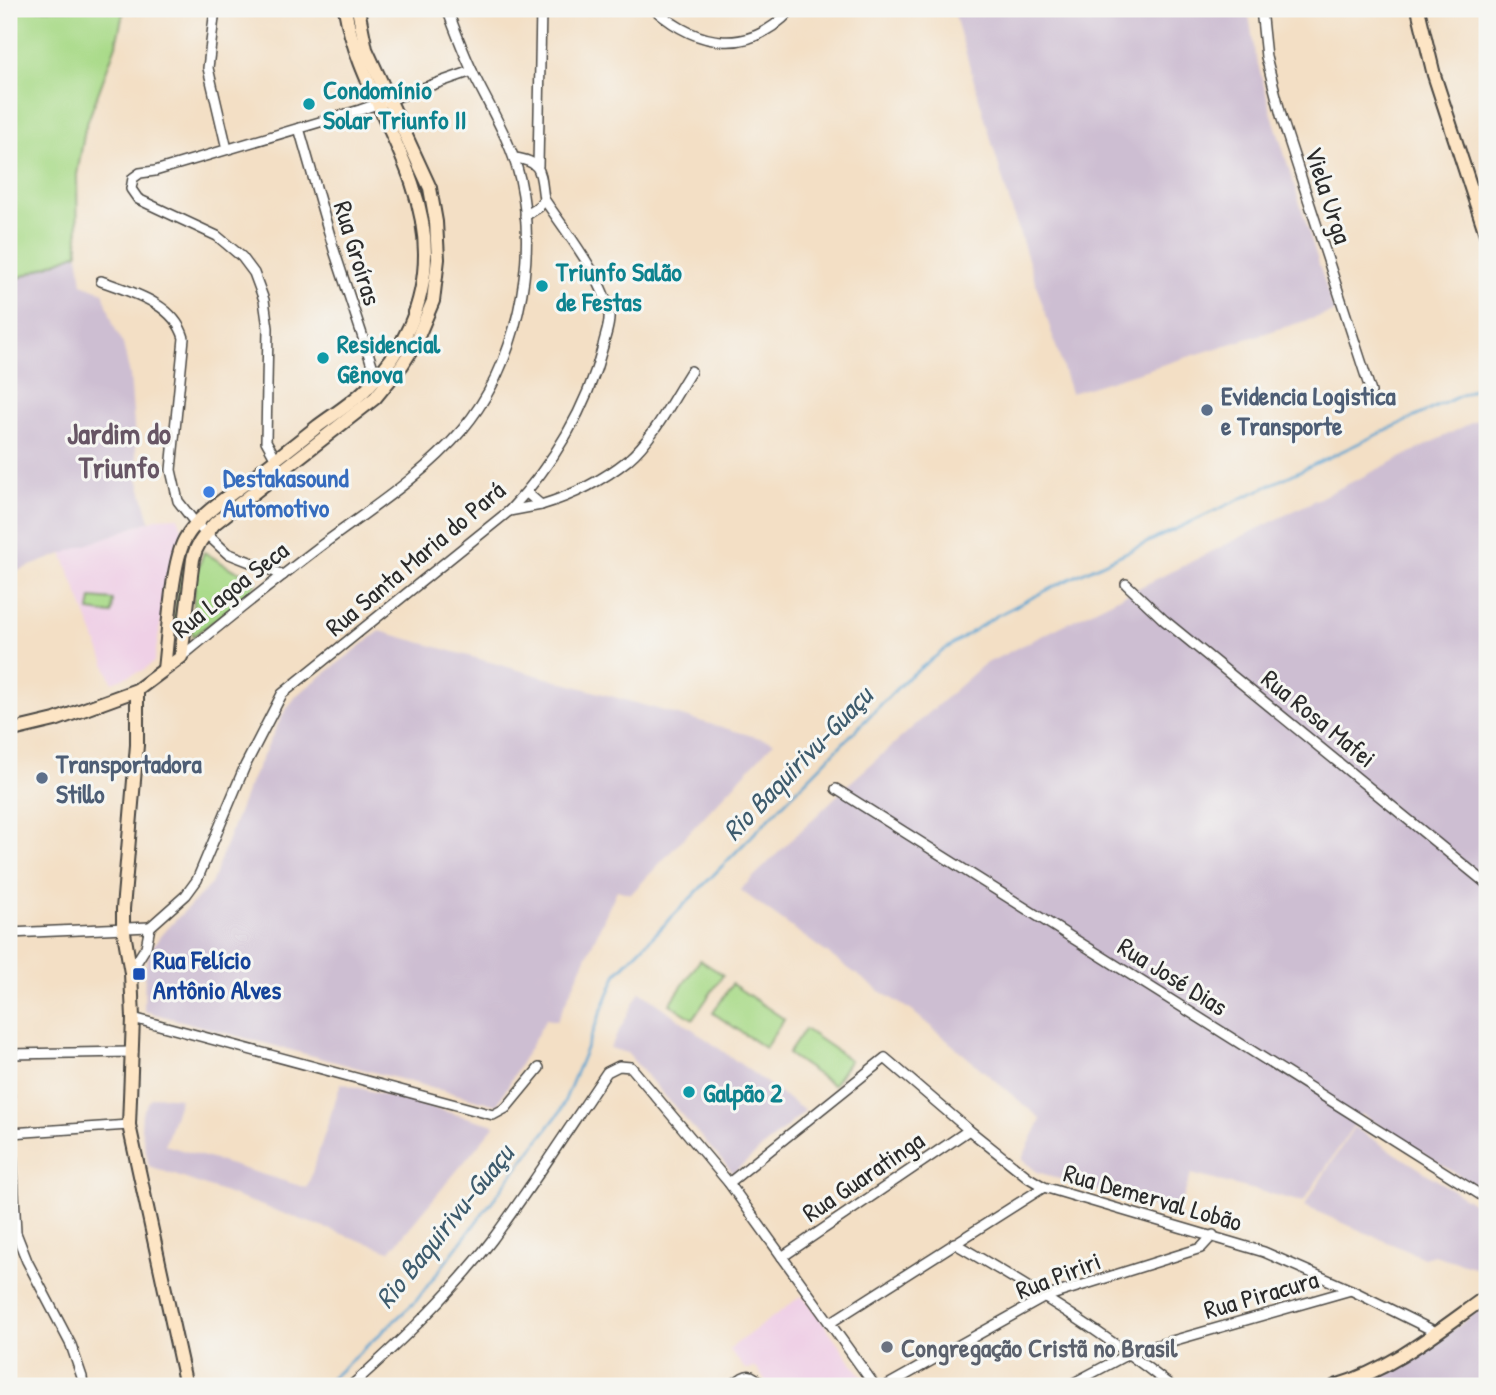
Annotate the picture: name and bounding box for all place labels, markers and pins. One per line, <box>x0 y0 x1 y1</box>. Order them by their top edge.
place label: Condomínio Solar Triunfo II <box>323 72 467 137</box>
marker: Condomínio Solar Triunfo II <box>301 96 317 112</box>
place label: Triunfo Salão de Festas <box>555 254 682 319</box>
marker: Triunfo Salão de Festas <box>534 278 550 294</box>
place label: Residencial Gênova <box>337 326 441 391</box>
marker: Residencial Gênova <box>315 350 331 366</box>
place label: Evidencia Logistica e Transporte <box>1221 378 1396 444</box>
marker: Evidencia Logistica e Transporte <box>1199 402 1215 418</box>
place label: Destakasound Automotivo <box>223 460 349 525</box>
marker: Destakasound Automotivo <box>201 484 217 500</box>
place label: Transportadora Stillo <box>55 746 203 811</box>
marker: Transportadora Stillo <box>34 770 50 786</box>
place label: Rua Felício Antônio Alves <box>153 942 281 1007</box>
marker: Rua Felício Antônio Alves <box>131 966 147 982</box>
place label: Galpão 2 <box>703 1075 783 1111</box>
marker: Galpão 2 <box>681 1084 697 1100</box>
place label: Congregação Cristã no Brasil <box>901 1330 1179 1366</box>
marker: Congregação Cristã no Brasil <box>879 1339 895 1355</box>

